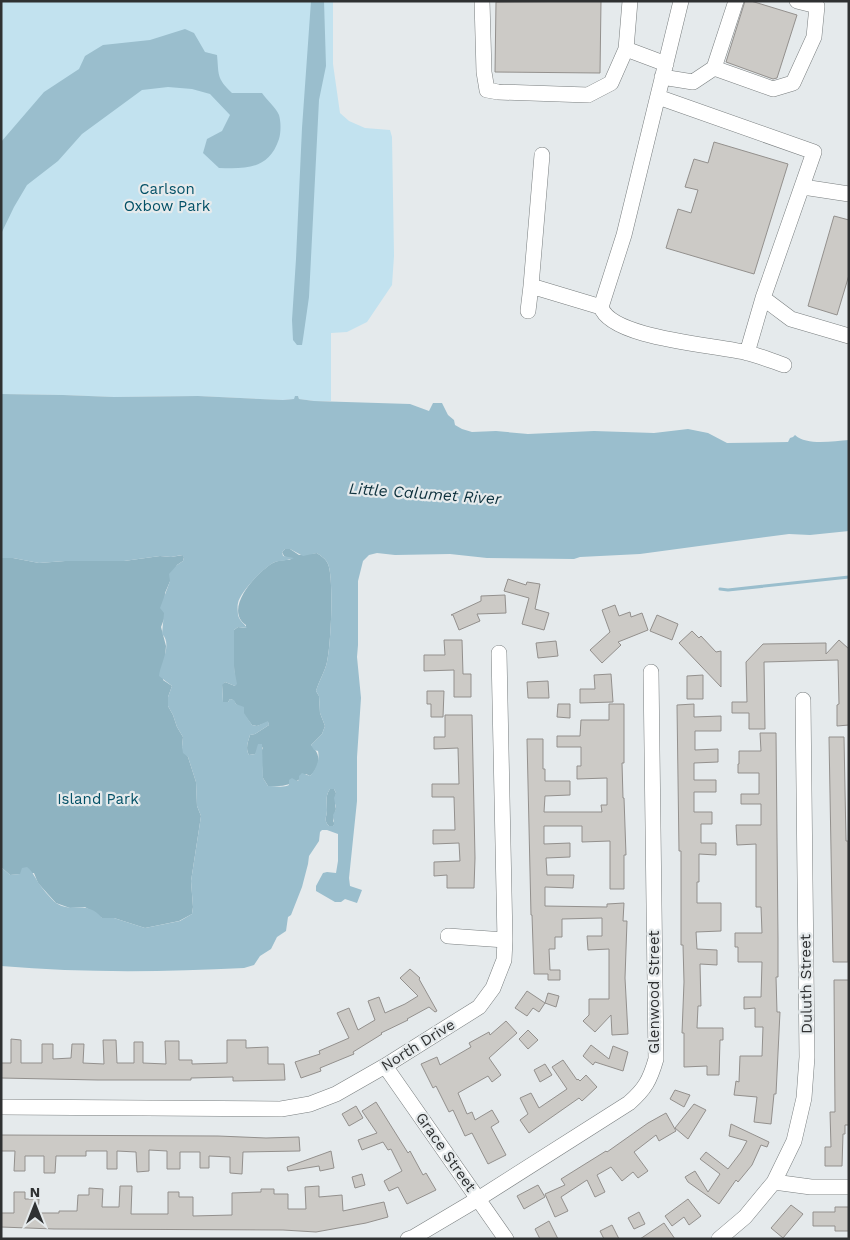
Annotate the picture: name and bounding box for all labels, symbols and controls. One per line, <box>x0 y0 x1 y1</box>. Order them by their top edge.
park label: Carlson Oxbow Park <box>124 180 211 215</box>
water label: Little Calumet River <box>348 479 503 508</box>
park label: Island Park <box>57 790 139 808</box>
street label: Glenwood Street <box>645 930 663 1054</box>
street label: Duluth Street <box>796 933 816 1034</box>
street label: North Drive <box>378 1015 458 1075</box>
street label: Grace Street <box>412 1109 480 1196</box>
north arrow <box>10 1180 60 1230</box>
text: N <box>30 1184 40 1200</box>

